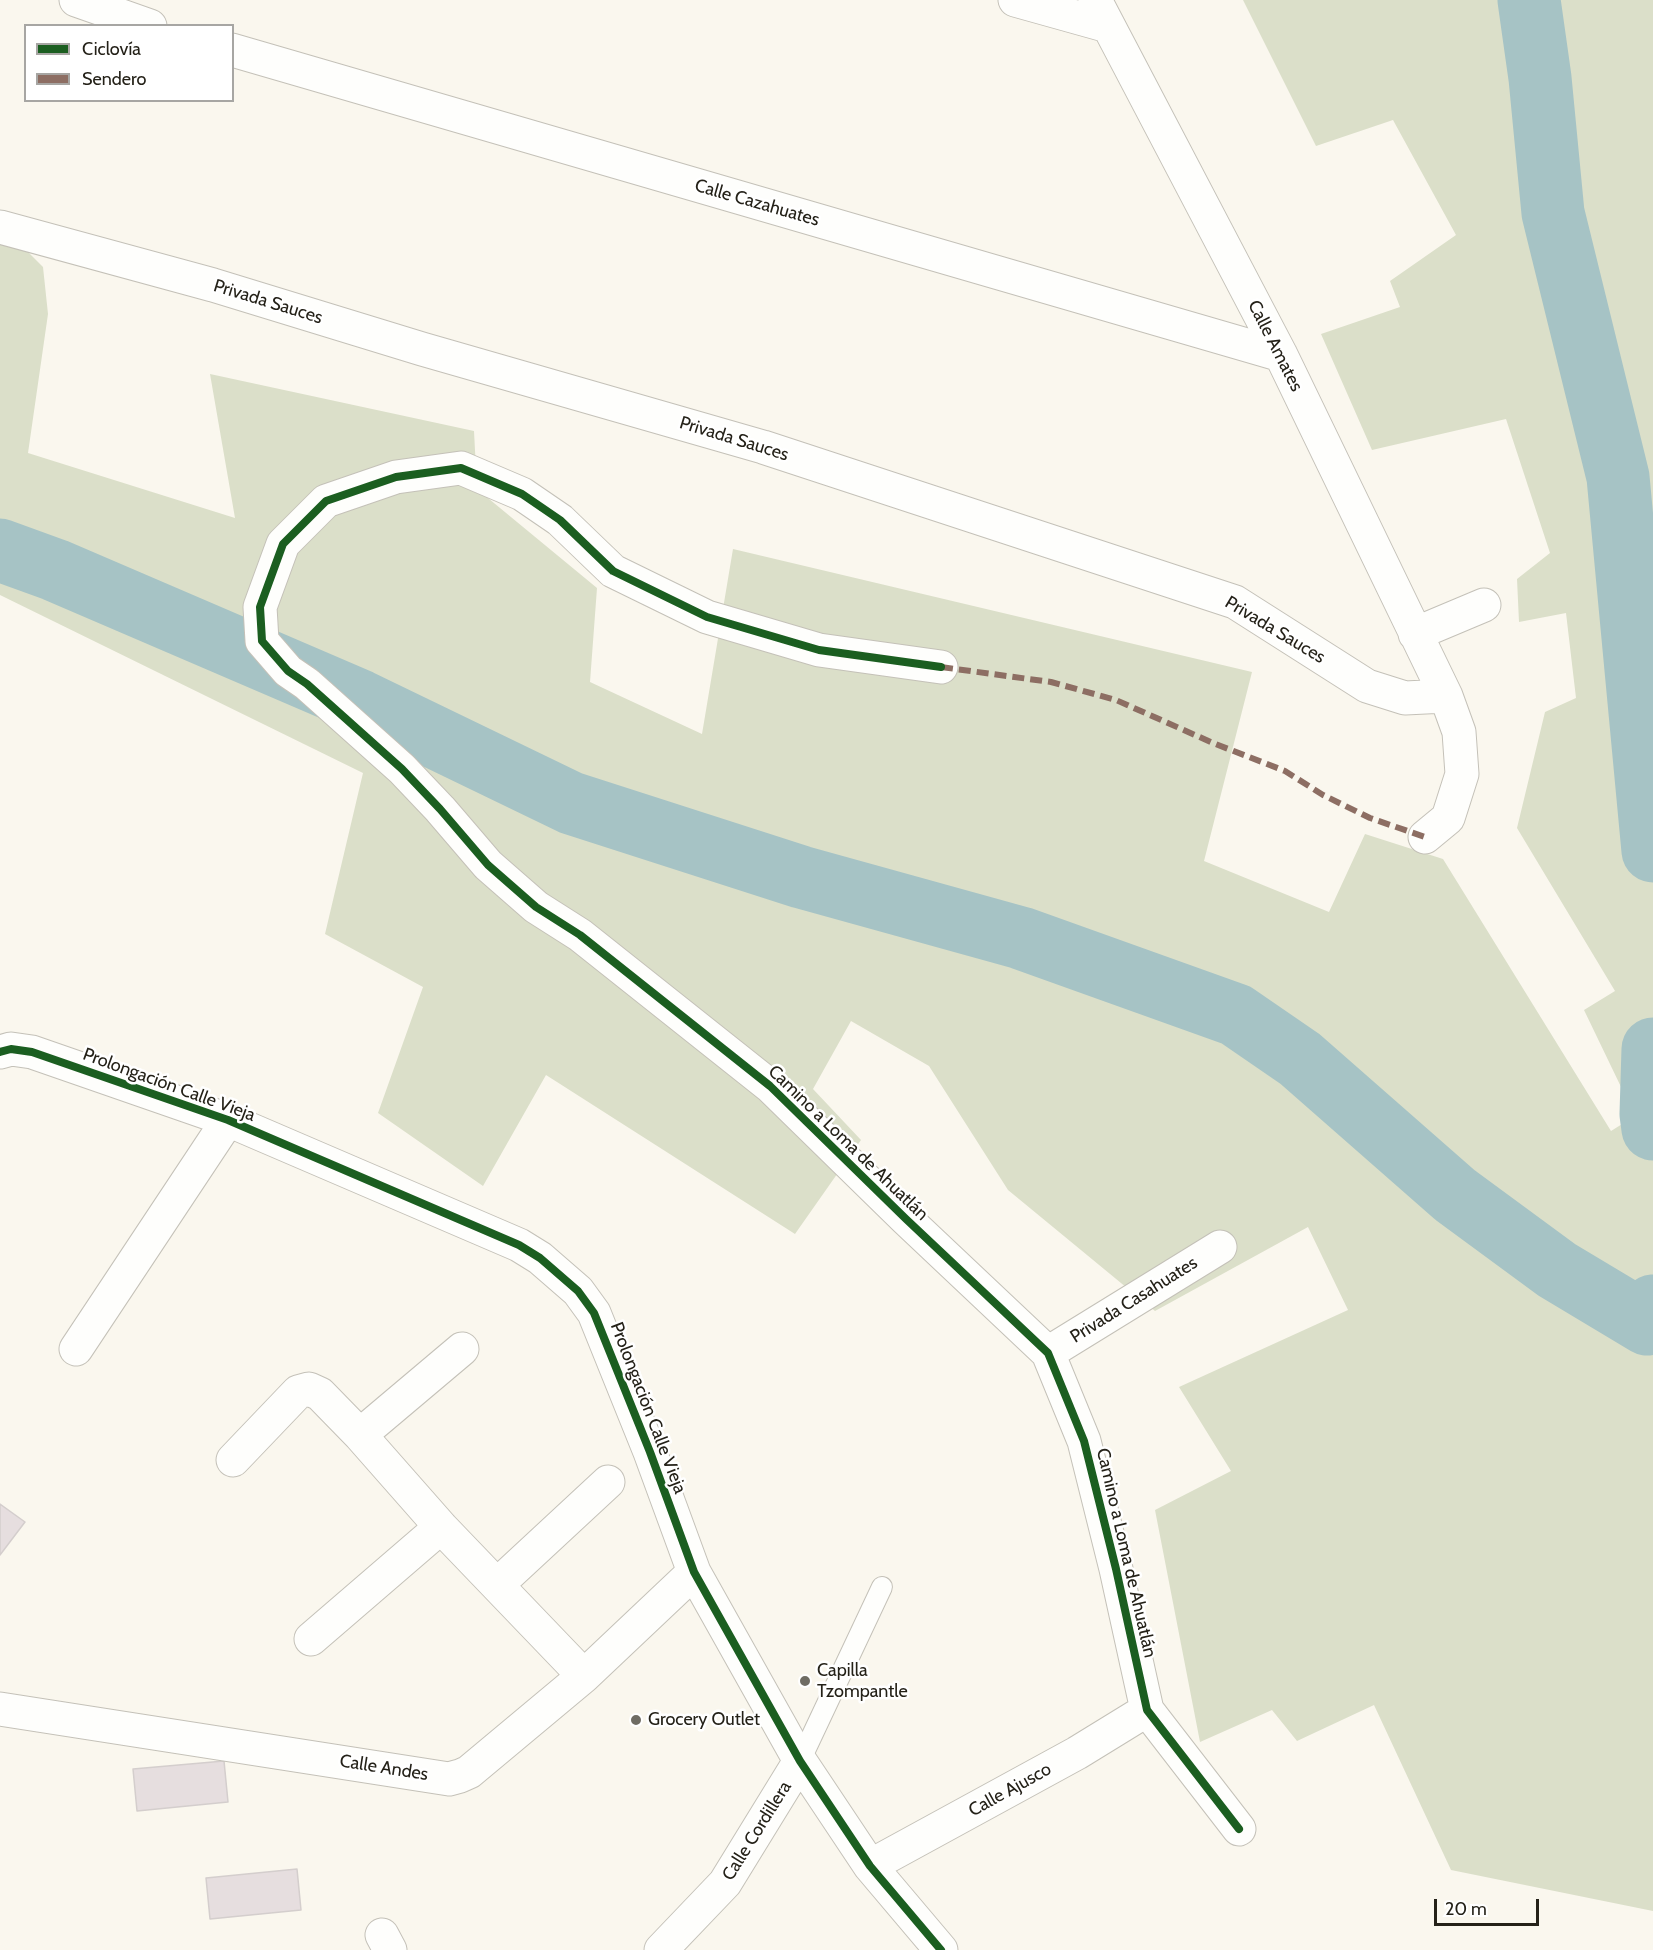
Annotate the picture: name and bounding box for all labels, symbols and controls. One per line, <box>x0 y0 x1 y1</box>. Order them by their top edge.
legend <box>24 24 234 102</box>
text: Ciclovía <box>82 38 141 60</box>
text: Sendero <box>82 68 146 90</box>
street label: Calle Cazahuates <box>692 175 822 231</box>
street label: Privada Sauces <box>211 275 325 329</box>
street label: Calle Amates <box>1243 297 1307 395</box>
street label: Privada Sauces <box>677 412 791 466</box>
street label: Privada Sauces <box>1221 592 1329 668</box>
street label: Prolongación Calle Vieja <box>80 1044 258 1126</box>
street label: Camino a Loma de Ahuatlán <box>763 1061 933 1225</box>
street label: Privada Casahuates <box>1066 1252 1202 1348</box>
street label: Prolongación Calle Vieja <box>605 1319 691 1497</box>
street label: Camino a Loma de Ahuatlán <box>1091 1446 1161 1660</box>
place label: Capilla Tzompantle <box>817 1660 908 1702</box>
marker: Capilla Tzompantle <box>798 1674 812 1688</box>
place label: Grocery Outlet <box>648 1709 760 1731</box>
marker: Grocery Outlet <box>629 1713 643 1727</box>
street label: Calle Andes <box>338 1750 430 1786</box>
street label: Calle Ajusco <box>965 1758 1055 1822</box>
street label: Calle Cordillera <box>718 1777 796 1885</box>
scale bar <box>1437 1887 1542 1925</box>
text: 20 m <box>1445 1898 1487 1920</box>

